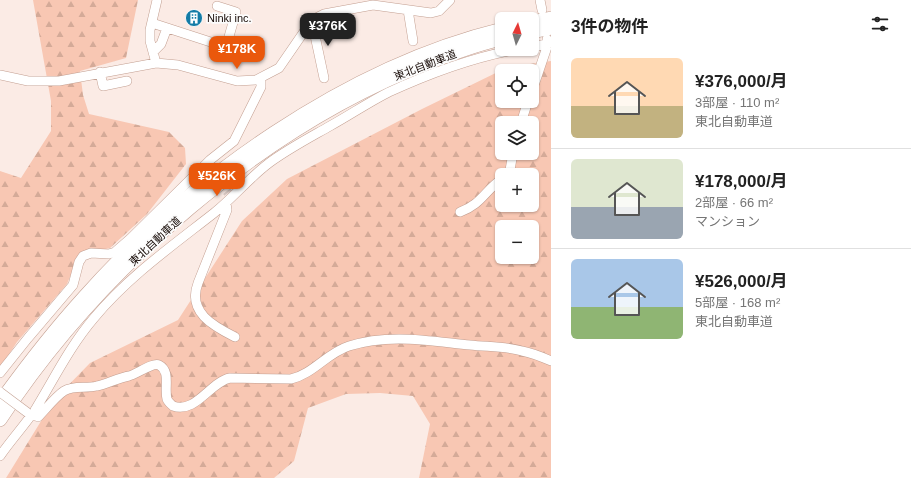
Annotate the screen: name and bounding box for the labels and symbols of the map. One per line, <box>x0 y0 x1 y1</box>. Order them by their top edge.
building icon: Ninki inc. <box>184 8 204 28</box>
place label: Ninki inc. <box>207 12 252 24</box>
north arrow <box>495 12 539 56</box>
pin: ¥376K <box>300 13 356 47</box>
pin: ¥178K <box>209 36 265 70</box>
street label: 東北自動車道 <box>392 48 458 82</box>
pin: ¥526K <box>189 163 245 197</box>
street label: 東北自動車道 <box>127 214 183 268</box>

